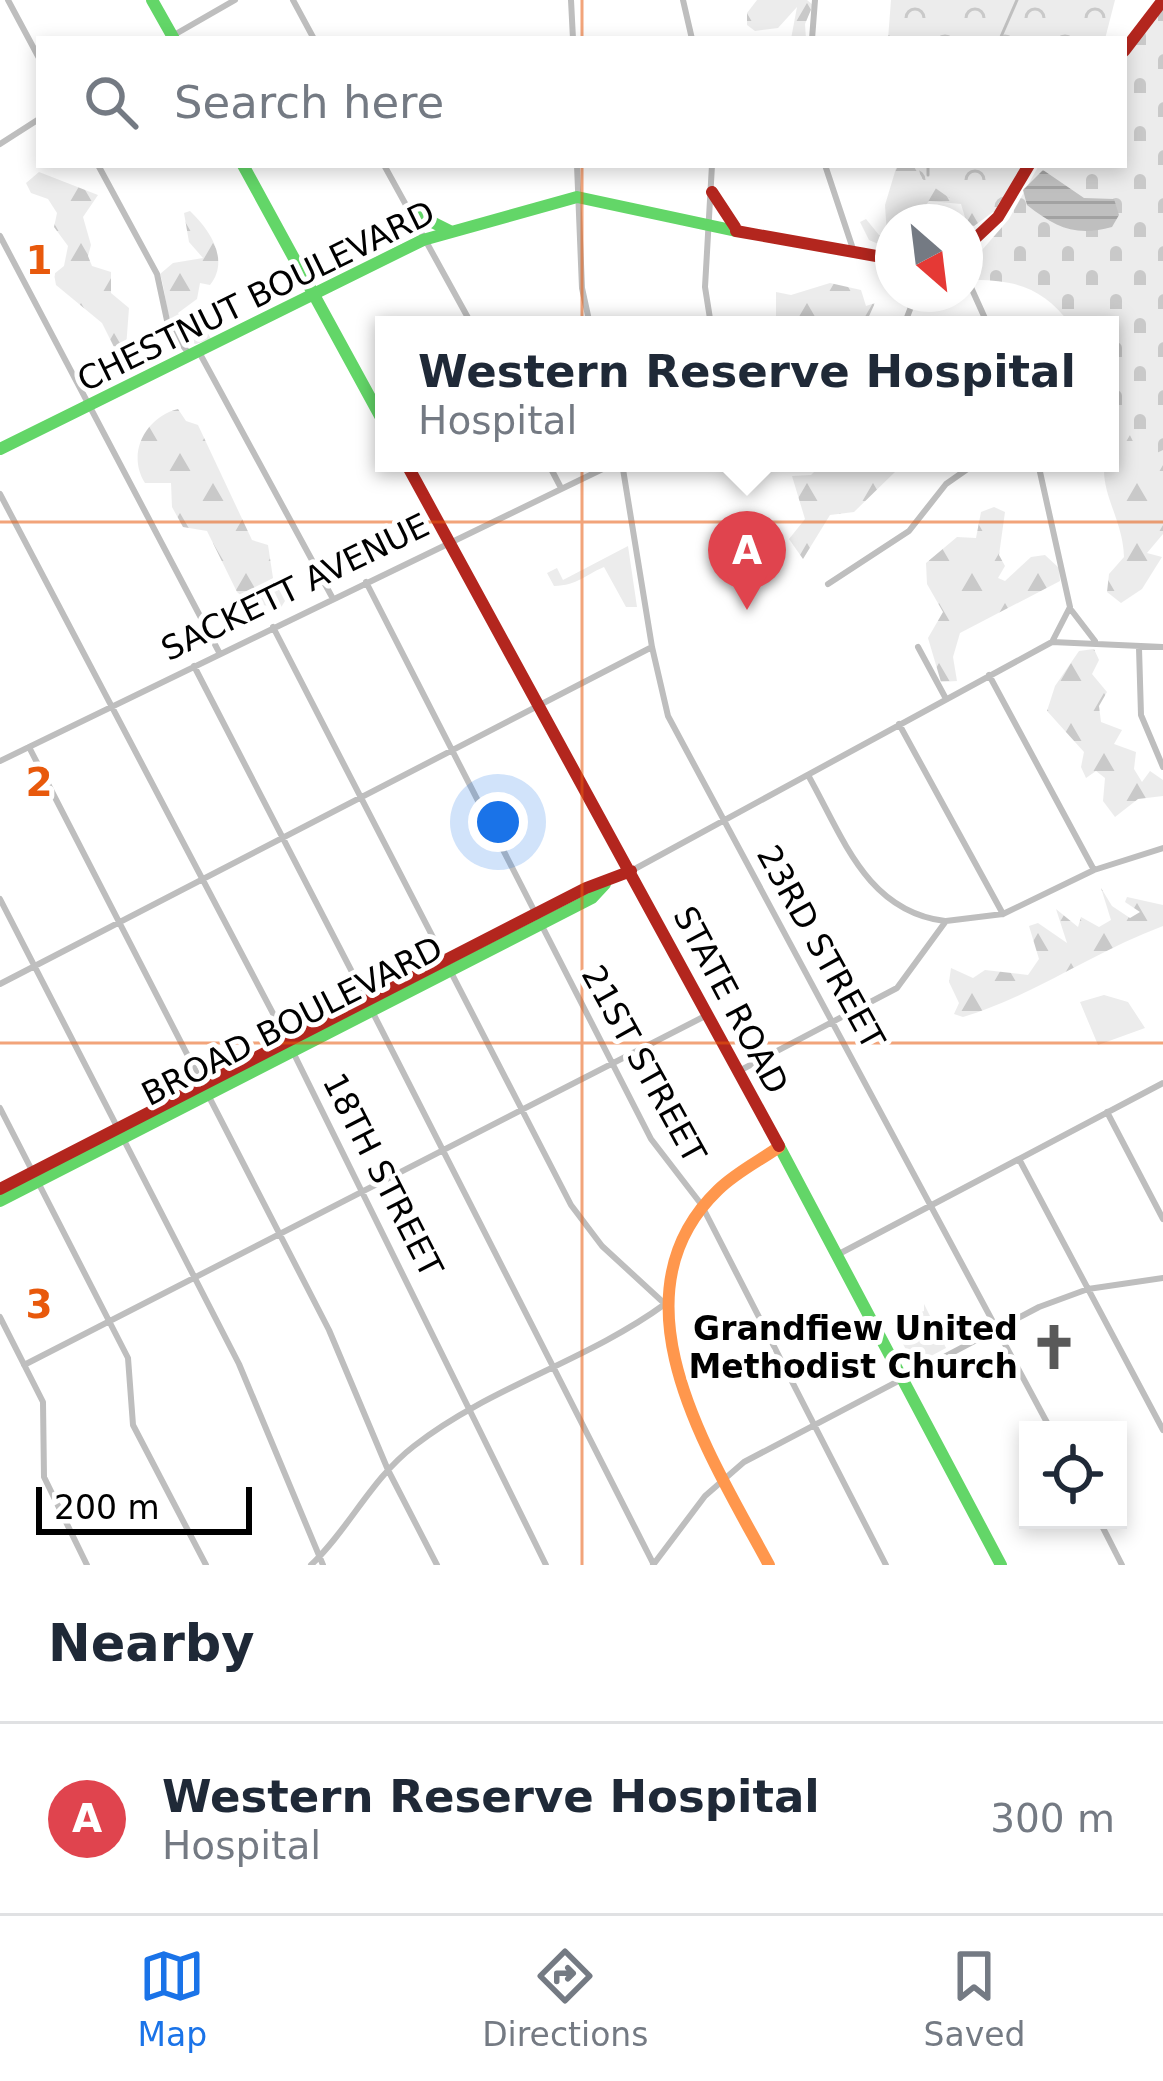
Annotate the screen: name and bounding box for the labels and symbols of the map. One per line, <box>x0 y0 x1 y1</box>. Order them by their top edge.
street label: CHESTNUT BOULEVARD <box>71 193 441 399</box>
north arrow <box>875 204 983 312</box>
text: 1 <box>25 238 53 283</box>
street label: SACKETT AVENUE <box>155 505 435 669</box>
pin: A <box>708 511 786 610</box>
text: 2 <box>25 760 53 805</box>
your location <box>468 792 528 852</box>
street label: 23RD STREET <box>749 838 893 1056</box>
street label: STATE ROAD <box>665 900 797 1100</box>
street label: BROAD BOULEVARD <box>135 928 449 1114</box>
street label: 21ST STREET <box>574 959 715 1170</box>
street label: 18TH STREET <box>315 1067 451 1284</box>
text: 3 <box>25 1282 53 1327</box>
place label: Grandfiew United Methodist Church <box>688 1309 1018 1386</box>
church icon: Grandfiew United Methodist Church <box>1029 1322 1079 1372</box>
scale bar <box>36 1481 252 1534</box>

